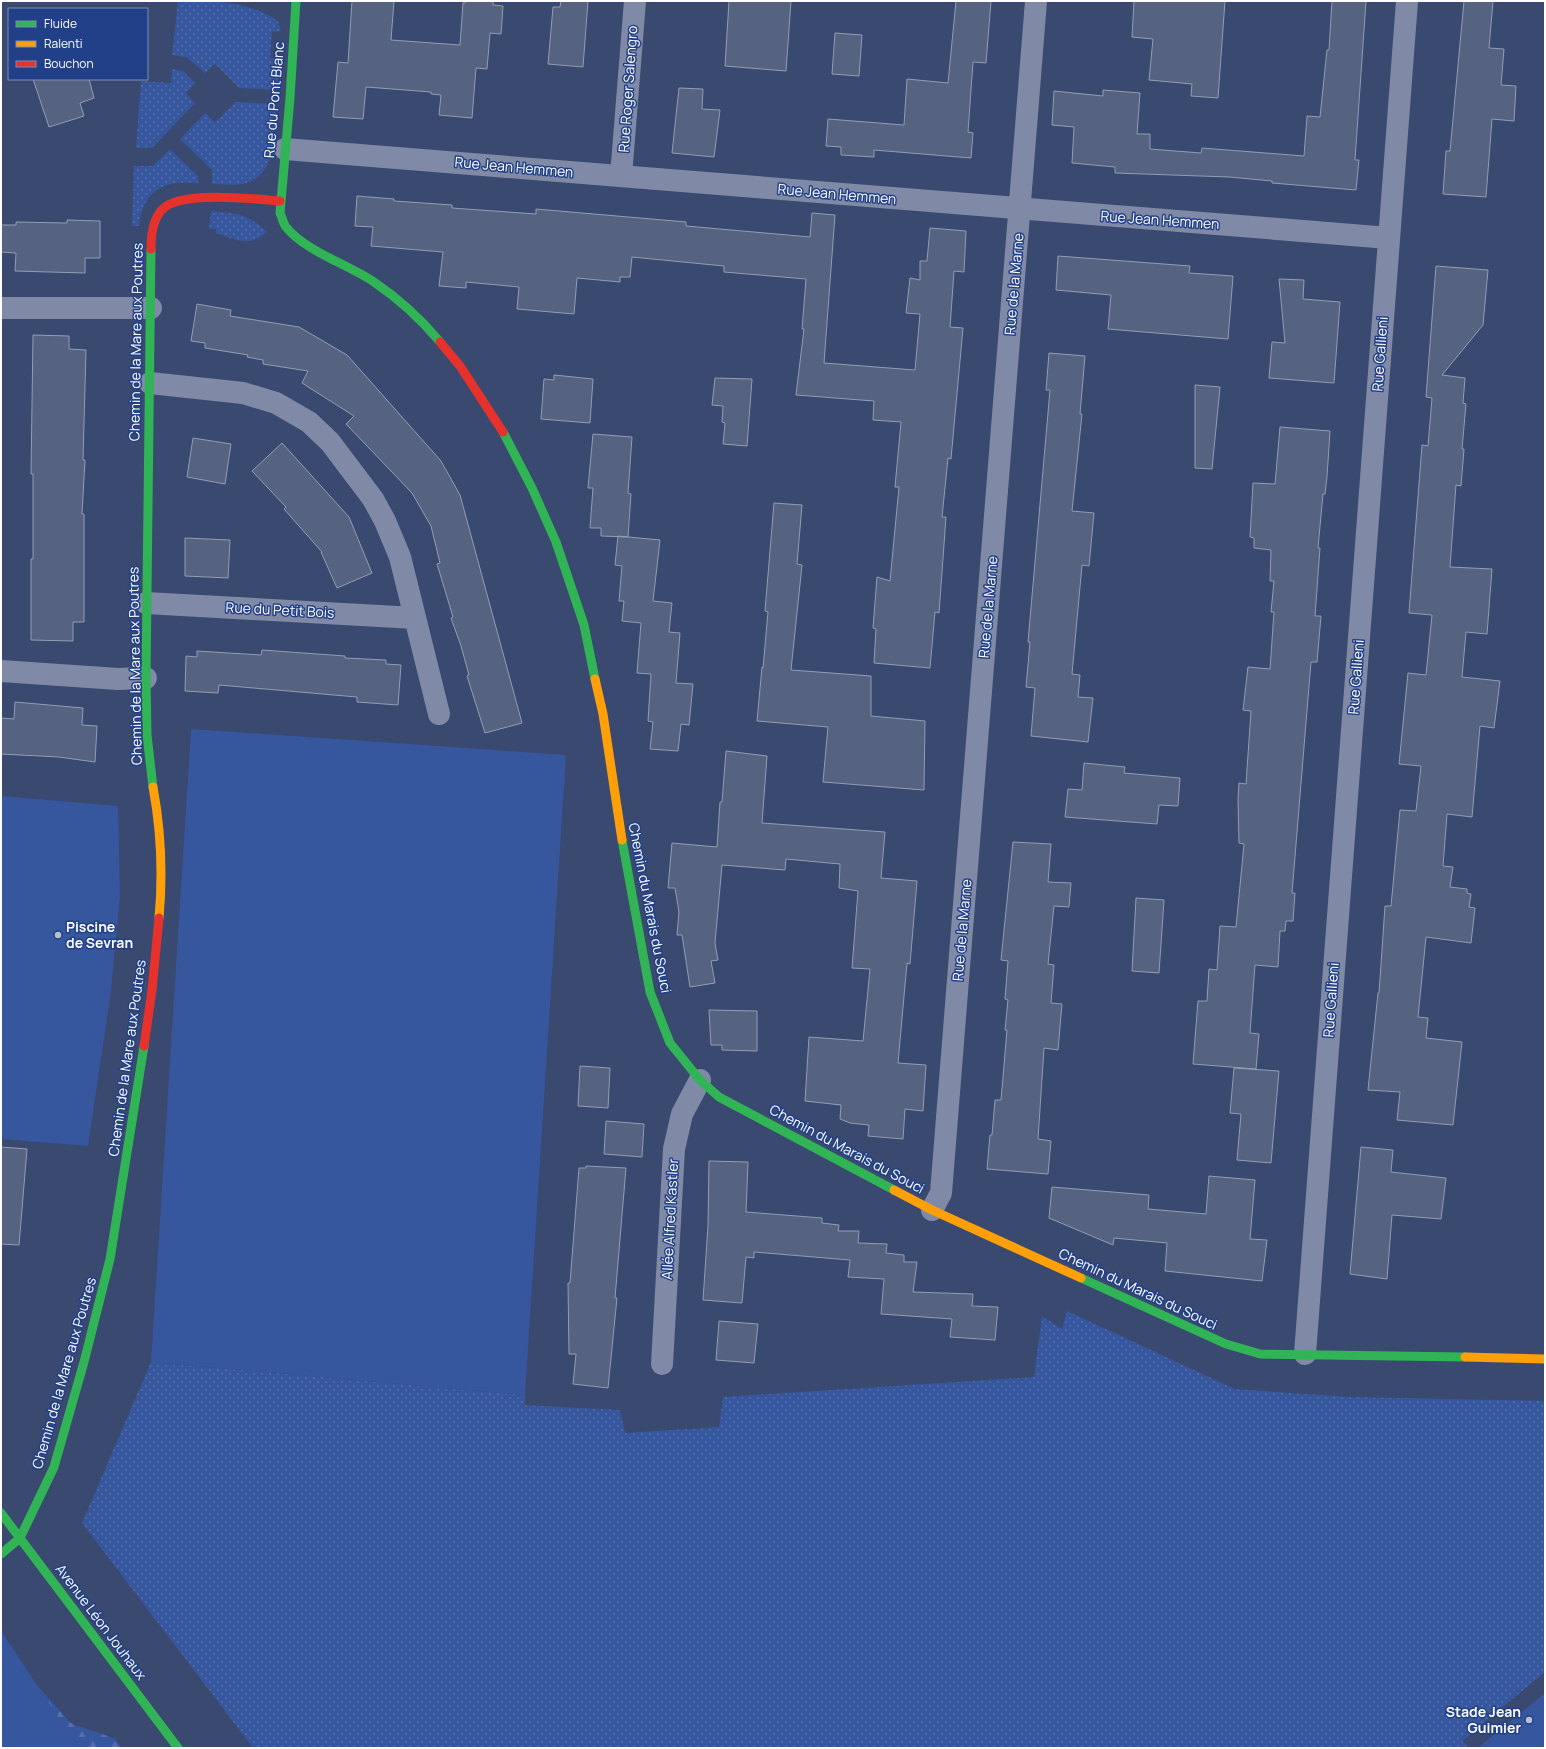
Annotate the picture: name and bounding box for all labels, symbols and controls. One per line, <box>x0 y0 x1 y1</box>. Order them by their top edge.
legend <box>8 8 148 80</box>
text: Fluide <box>44 15 77 32</box>
street label: Rue Roger Salengro <box>614 25 641 153</box>
text: Ralenti <box>44 35 83 52</box>
street label: Rue du Pont Blanc <box>259 41 288 159</box>
text: Bouchon <box>44 55 94 72</box>
street label: Rue Jean Hemmen <box>454 152 574 181</box>
street label: Rue Jean Hemmen <box>777 179 897 208</box>
street label: Rue Jean Hemmen <box>1100 206 1220 233</box>
street label: Rue de la Marne <box>1000 232 1027 336</box>
street label: Chemin de la Mare aux Poutres <box>124 243 147 441</box>
street label: Rue Gallieni <box>1367 316 1392 392</box>
street label: Rue de la Marne <box>974 555 1001 659</box>
street label: Chemin de la Mare aux Poutres <box>123 567 146 765</box>
street label: Rue du Petit Bois <box>225 597 335 622</box>
street label: Rue Gallieni <box>1343 639 1368 715</box>
street label: Chemin du Marais du Souci <box>625 821 676 995</box>
street label: Rue de la Marne <box>948 878 975 982</box>
place label: Piscine de Sevran <box>66 917 133 952</box>
marker: Piscine de Sevran <box>53 930 63 940</box>
street label: Chemin de la Mare aux Poutres <box>103 958 150 1158</box>
street label: Rue Gallieni <box>1318 962 1343 1038</box>
street label: Chemin du Marais du Souci <box>766 1100 928 1198</box>
street label: Allée Alfred Kastler <box>657 1158 682 1280</box>
street label: Chemin du Marais du Souci <box>1056 1243 1221 1334</box>
street label: Chemin de la Mare aux Poutres <box>27 1275 100 1471</box>
street label: Avenue Léon Jouhaux <box>52 1560 152 1684</box>
place label: Stade Jean Guimier <box>1446 1702 1521 1737</box>
marker: Stade Jean Guimier <box>1524 1715 1534 1725</box>

